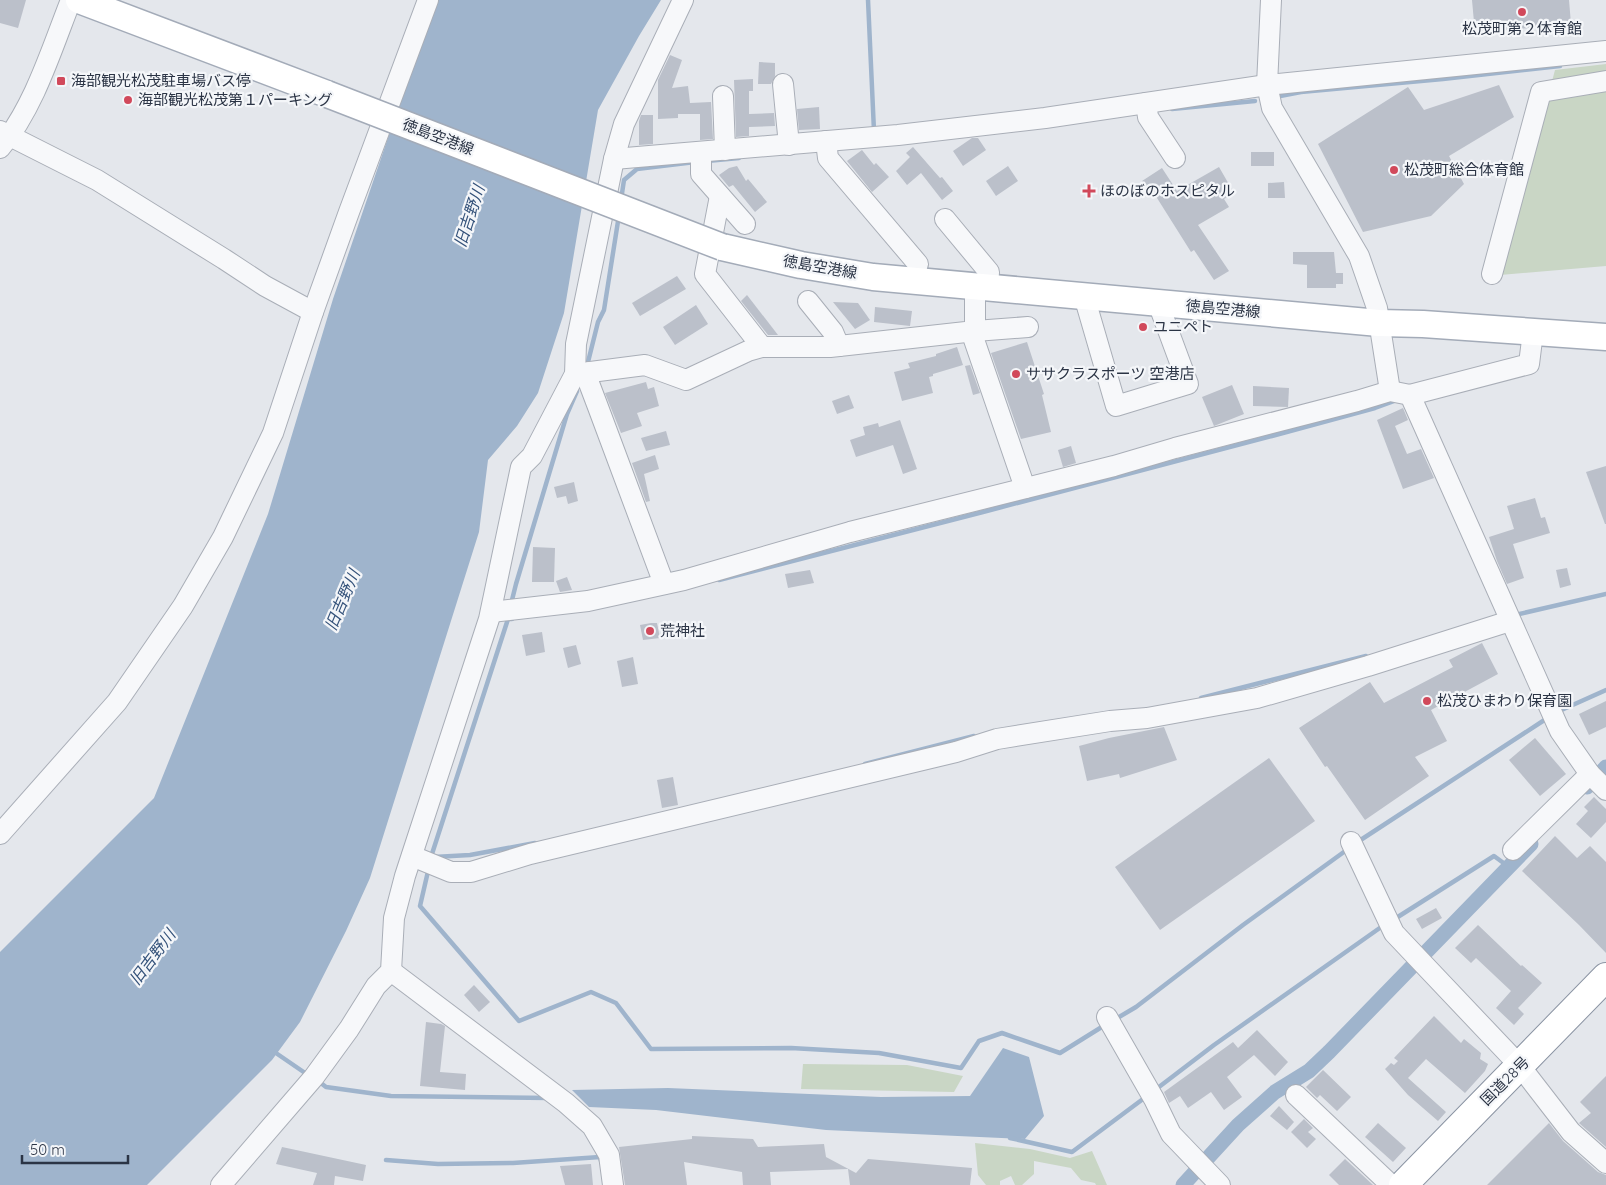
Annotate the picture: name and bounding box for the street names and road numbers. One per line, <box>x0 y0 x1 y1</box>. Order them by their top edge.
street label: 徳島空港線 <box>400 114 477 159</box>
street label: 徳島空港線 <box>781 251 859 282</box>
street label: 徳島空港線 <box>1185 296 1261 321</box>
street label: 国道28号 <box>1476 1052 1533 1109</box>

